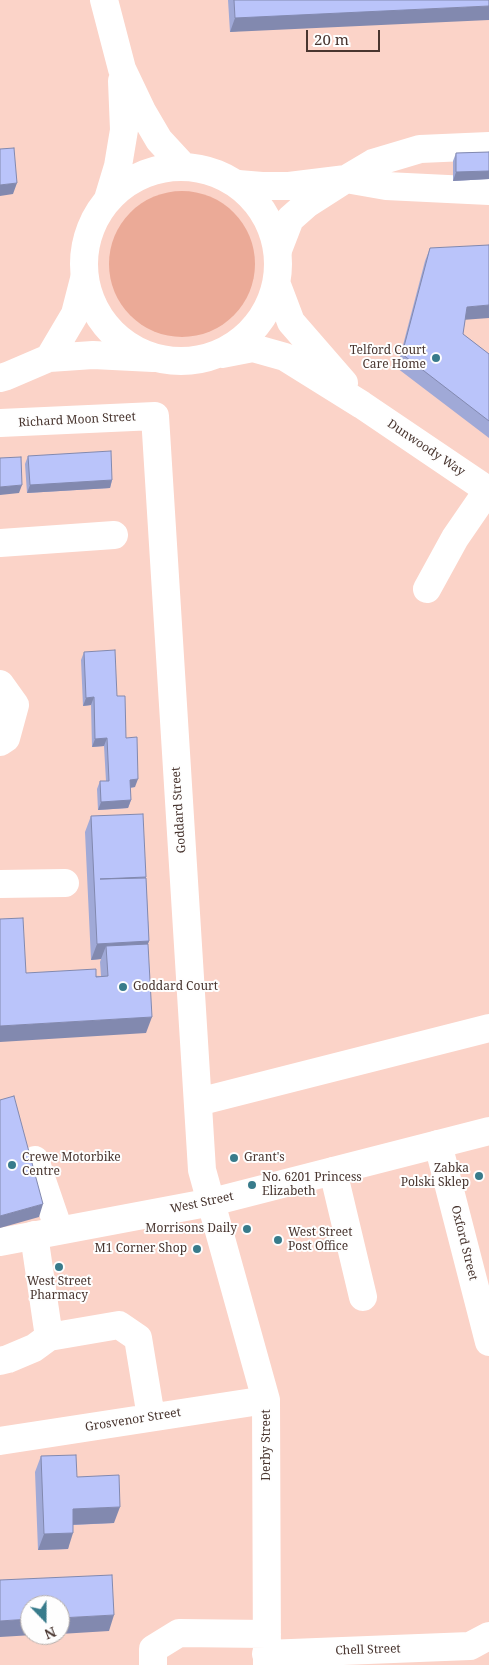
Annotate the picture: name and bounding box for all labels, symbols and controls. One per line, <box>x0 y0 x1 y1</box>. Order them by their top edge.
scale bar <box>309 20 383 52</box>
text: 20 m <box>314 29 349 49</box>
place label: Telford Court Care Home <box>350 344 426 372</box>
marker: Telford Court Care Home <box>430 352 442 364</box>
street label: Richard Moon Street <box>18 410 136 430</box>
street label: Dunwoody Way <box>384 417 468 479</box>
street label: Goddard Street <box>169 766 189 854</box>
place label: Goddard Court <box>133 980 218 994</box>
marker: Goddard Court <box>117 981 129 993</box>
place label: Crewe Motorbike Centre <box>22 1151 121 1179</box>
place label: Grant's <box>244 1151 285 1165</box>
marker: Grant's <box>228 1152 240 1164</box>
marker: Crewe Motorbike Centre <box>6 1159 18 1171</box>
place label: Zabka Polski Sklep <box>401 1162 469 1190</box>
marker: Zabka Polski Sklep <box>473 1170 485 1182</box>
place label: No. 6201 Princess Elizabeth <box>262 1171 362 1199</box>
marker: No. 6201 Princess Elizabeth <box>246 1179 258 1191</box>
street label: West Street <box>169 1189 235 1217</box>
street label: Oxford Street <box>448 1204 480 1282</box>
place label: Morrisons Daily <box>145 1222 237 1236</box>
marker: Morrisons Daily <box>241 1223 253 1235</box>
place label: West Street Post Office <box>288 1226 352 1254</box>
marker: West Street Post Office <box>272 1234 284 1246</box>
place label: M1 Corner Shop <box>95 1242 187 1256</box>
marker: M1 Corner Shop <box>191 1243 203 1255</box>
marker: West Street Pharmacy <box>53 1261 65 1273</box>
place label: West Street Pharmacy <box>27 1275 91 1303</box>
street label: Grosvenor Street <box>84 1405 182 1435</box>
street label: Derby Street <box>260 1409 274 1481</box>
north arrow <box>20 1595 70 1645</box>
text: N <box>42 1623 59 1644</box>
street label: Chell Street <box>335 1642 401 1658</box>

